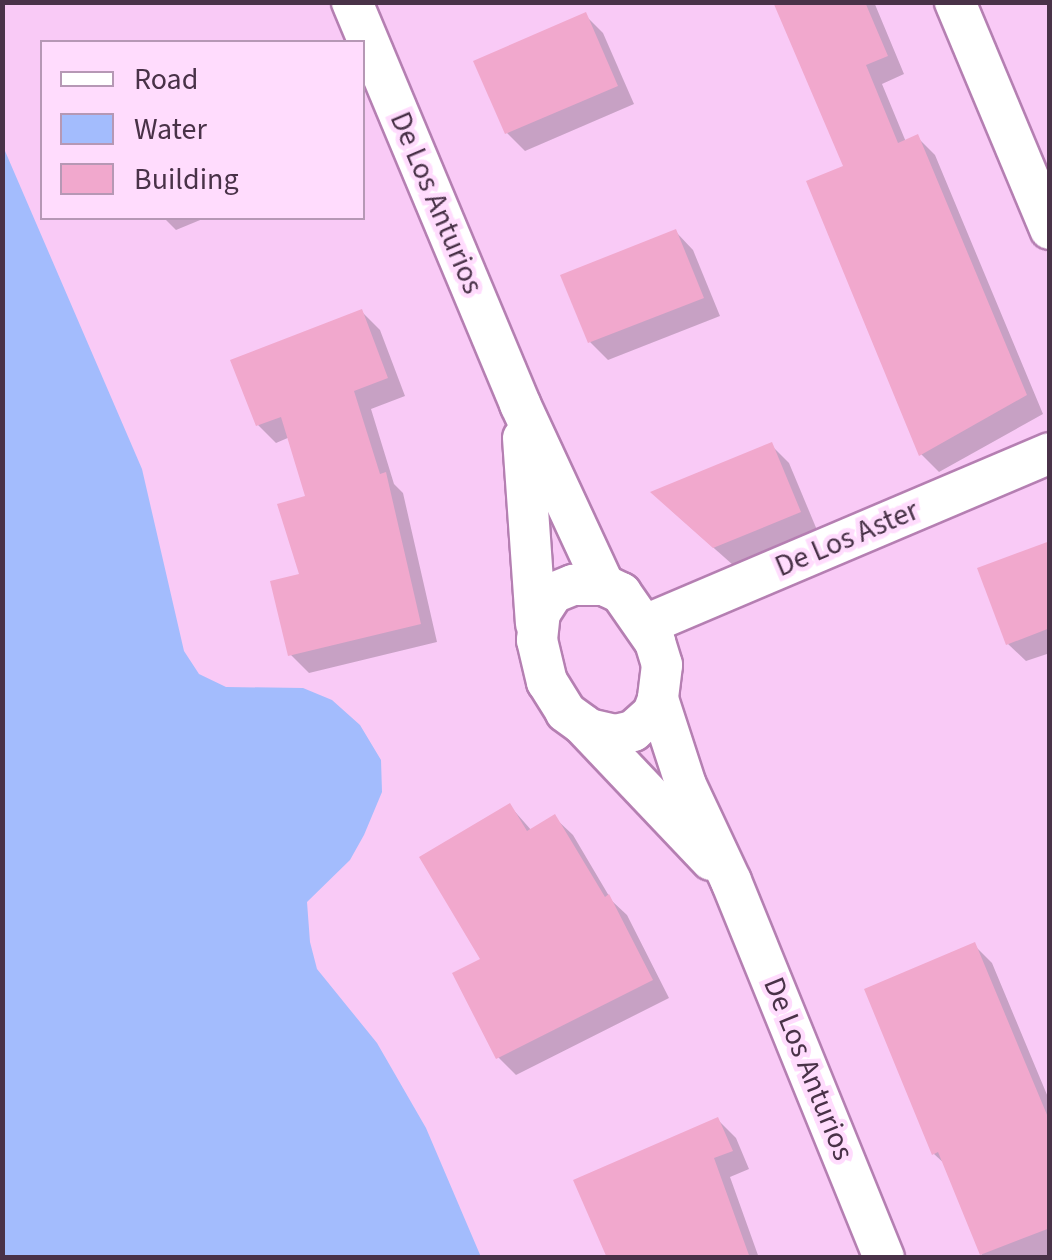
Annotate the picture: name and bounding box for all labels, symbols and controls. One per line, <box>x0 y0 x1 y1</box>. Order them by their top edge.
legend <box>40 40 365 220</box>
text: Road <box>134 58 198 101</box>
street label: De Los Anturios <box>382 107 490 299</box>
text: Water <box>134 108 207 151</box>
text: Building <box>134 158 239 201</box>
street label: De Los Aster <box>770 493 924 585</box>
street label: De Los Anturios <box>755 972 861 1166</box>

